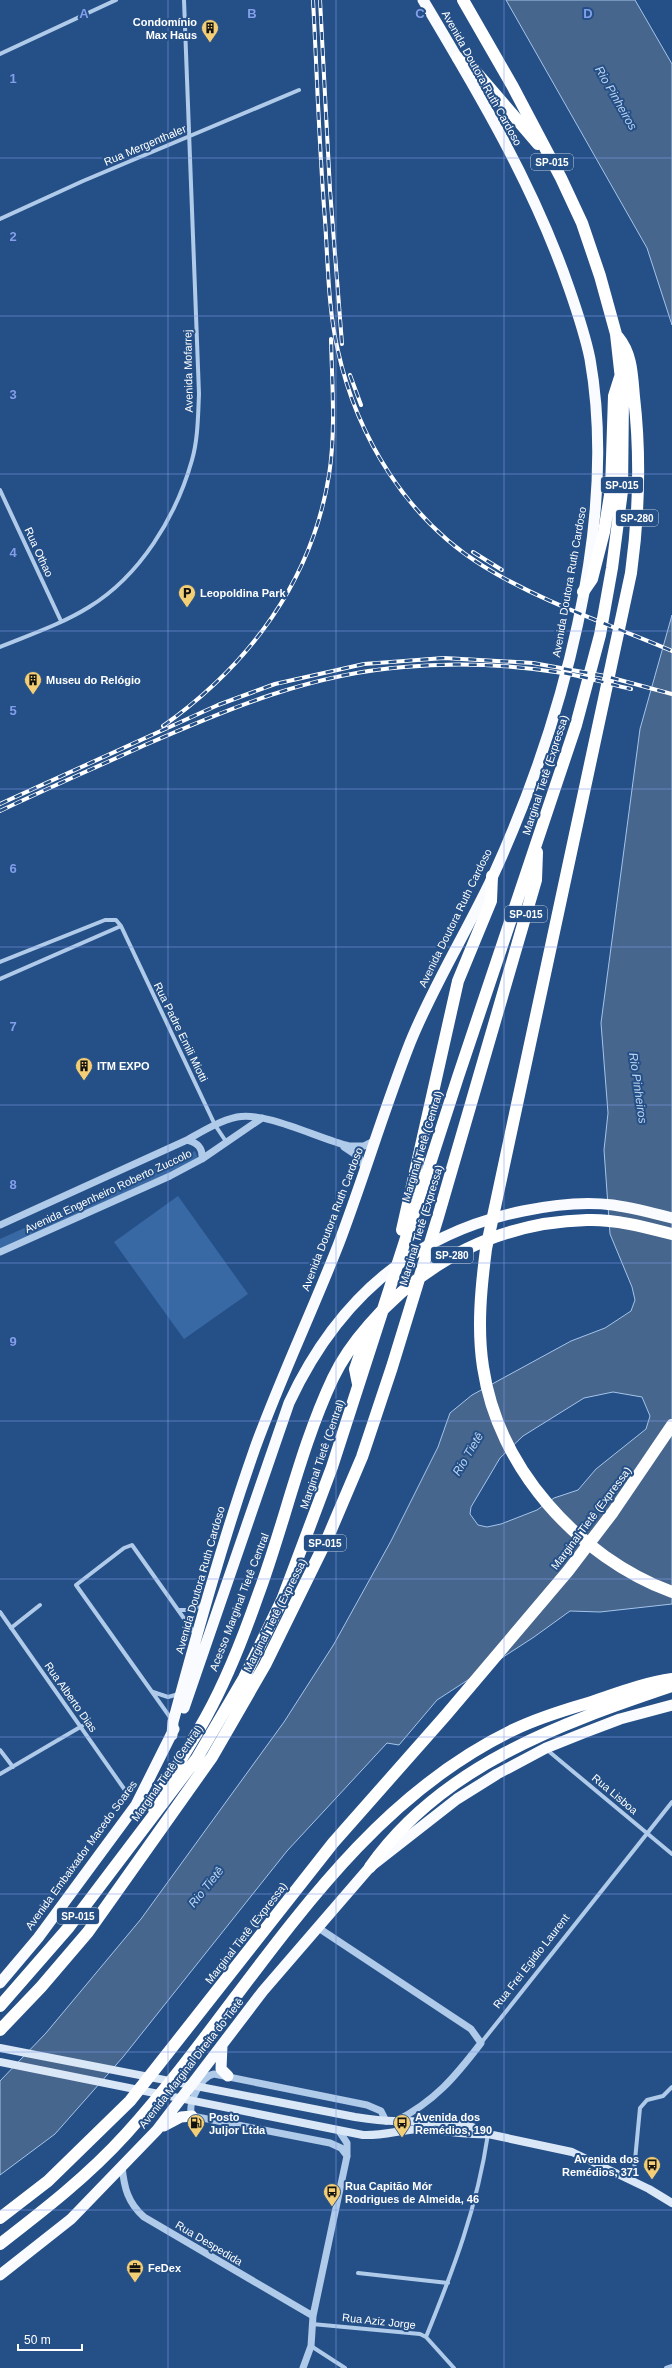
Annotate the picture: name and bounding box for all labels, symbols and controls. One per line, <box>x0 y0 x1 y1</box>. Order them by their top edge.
text: A <box>79 6 89 21</box>
text: B <box>247 6 257 21</box>
text: C <box>415 6 425 21</box>
text: D <box>583 6 593 21</box>
street label: Avenida Doutora Ruth Cardoso <box>440 8 524 148</box>
place label: Condomínio Max Haus <box>133 16 197 41</box>
building icon: Condomínio Max Haus <box>200 18 220 43</box>
water label: Rio Pinheiros <box>592 64 640 132</box>
text: 1 <box>9 71 17 86</box>
street label: Rua Mergenthaler <box>102 122 188 168</box>
road number: SP-015 <box>531 154 573 170</box>
text: 2 <box>9 229 17 244</box>
street label: Avenida Mofarrej <box>181 329 195 413</box>
text: 3 <box>9 387 17 402</box>
road number: SP-015 <box>601 477 643 493</box>
street label: Avenida Doutora Ruth Cardoso <box>550 506 588 658</box>
road number: SP-280 <box>616 510 658 526</box>
street label: Rua Othao <box>22 525 56 579</box>
text: 4 <box>9 545 17 560</box>
parking icon: Leopoldina Park <box>177 583 197 608</box>
place label: Leopoldina Park <box>200 587 286 599</box>
building icon: Museu do Relógio <box>23 670 43 695</box>
place label: Museu do Relógio <box>46 674 141 686</box>
text: 5 <box>9 703 17 718</box>
street label: Marginal Tietê (Expressa) <box>520 714 570 836</box>
street label: Avenida Doutora Ruth Cardoso <box>416 847 494 989</box>
text: 6 <box>9 861 17 876</box>
road number: SP-015 <box>505 906 547 922</box>
street label: Rua Padre Emili Miotti <box>152 980 210 1084</box>
text: 7 <box>9 1019 17 1034</box>
water label: Rio Pinheiros <box>626 1052 650 1124</box>
building icon: ITM EXPO <box>74 1056 94 1081</box>
place label: ITM EXPO <box>97 1060 150 1072</box>
street label: Marginal Tietê (Central) <box>399 1089 445 1203</box>
street label: Avenida Doutora Ruth Cardoso <box>299 1146 365 1292</box>
street label: Avenida Engenheiro Roberto Zuccolo <box>23 1147 193 1235</box>
street label: Marginal Tietê (Expressa) <box>397 1163 445 1287</box>
text: 8 <box>9 1177 17 1192</box>
road number: SP-280 <box>431 1247 473 1263</box>
text: 9 <box>9 1334 17 1349</box>
street label: Marginal Tietê (Central) <box>298 1398 346 1510</box>
water label: Rio Tietê <box>450 1430 487 1478</box>
street label: Marginal Tietê (Expressa) <box>548 1464 634 1572</box>
street label: Avenida Doutora Ruth Cardoso <box>173 1505 227 1655</box>
street label: Acesso Marginal Tietê Central <box>207 1531 271 1673</box>
road number: SP-015 <box>304 1535 346 1551</box>
street label: Marginal Tietê (Expressa) <box>241 1556 309 1674</box>
street label: Rua Alberto Dias <box>42 1660 100 1735</box>
street label: Marginal Tietê (Central) <box>129 1722 205 1824</box>
street label: Rua Lisboa <box>590 1772 641 1817</box>
street label: Avenida Embaixador Macedo Soares <box>23 1778 139 1932</box>
water label: Rio Tietê <box>185 1864 227 1910</box>
street label: Marginal Tietê (Expressa) <box>203 1880 289 1986</box>
road number: SP-015 <box>57 1908 99 1924</box>
street label: Rua Frei Egidio Laurent <box>491 1912 571 2010</box>
street label: Avenida Marginal Direita do Tietê <box>136 1996 246 2130</box>
place label: Posto Juljor Ltda <box>209 2111 266 2136</box>
place label: Avenida dos Remédios, 190 <box>415 2111 492 2136</box>
fuel station icon: Posto Juljor Ltda <box>186 2113 206 2138</box>
bus stop icon: Avenida dos Remédios, 190 <box>392 2113 412 2138</box>
place label: Avenida dos Remédios, 371 <box>562 2153 639 2178</box>
bus stop icon: Avenida dos Remédios, 371 <box>642 2155 662 2180</box>
place label: Rua Capitão Mór Rodrigues de Almeida, 46 <box>345 2180 479 2205</box>
bus stop icon: Rua Capitão Mór Rodrigues de Almeida, 46 <box>322 2182 342 2207</box>
street label: Rua Despedida <box>173 2218 245 2268</box>
office icon: FeDex <box>125 2258 145 2283</box>
place label: FeDex <box>148 2262 182 2274</box>
street label: Rua Aziz Jorge <box>342 2311 416 2331</box>
scale bar <box>18 2326 82 2352</box>
text: 50 m <box>24 2333 51 2347</box>

